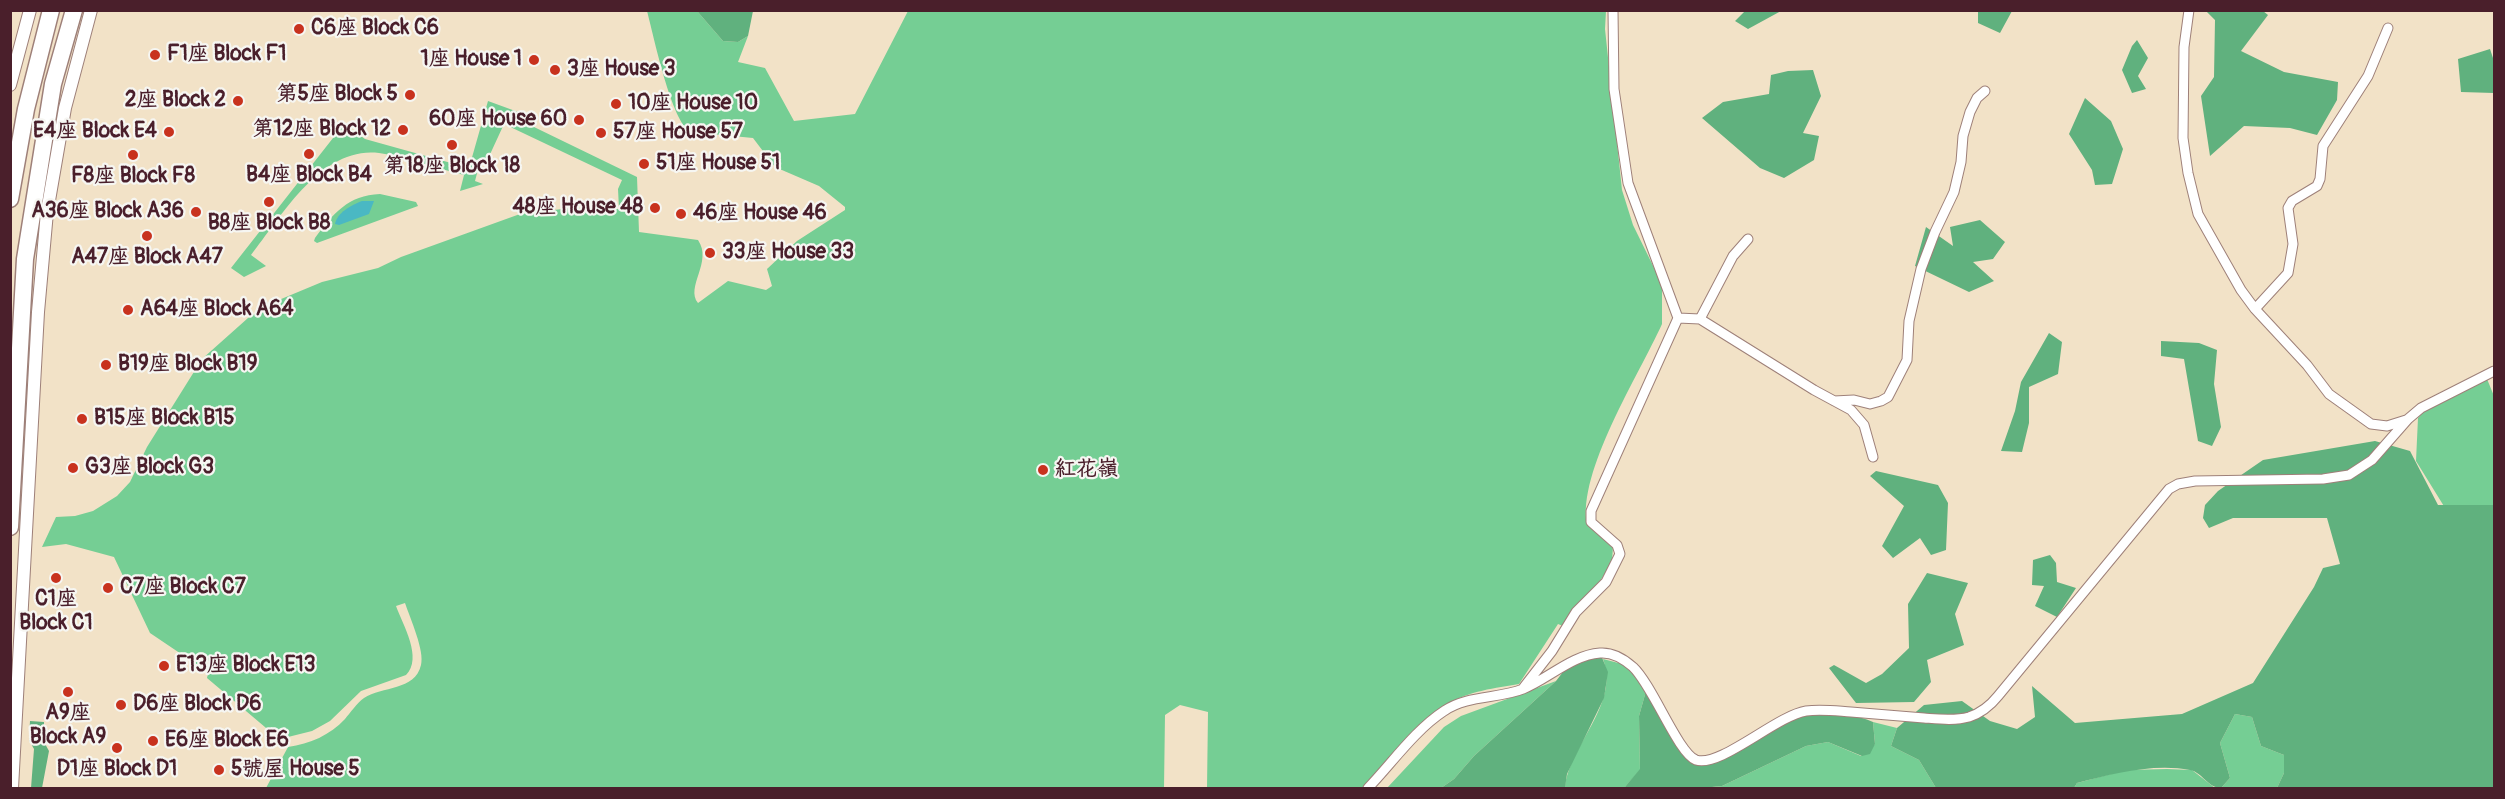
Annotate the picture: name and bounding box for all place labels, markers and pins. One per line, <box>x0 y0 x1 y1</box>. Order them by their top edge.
place label: C6座 Block C6 <box>311 16 439 42</box>
marker: C6座 Block C6 <box>292 22 306 36</box>
place label: F1座 Block F1 <box>167 42 286 68</box>
place label: 1座 House 1 <box>421 47 522 73</box>
marker: F1座 Block F1 <box>148 48 162 62</box>
marker: 1座 House 1 <box>527 53 541 67</box>
place label: 3座 House 3 <box>567 57 675 83</box>
marker: 3座 House 3 <box>548 63 562 77</box>
place label: 第5座 Block 5 <box>277 82 398 108</box>
place label: 2座 Block 2 <box>125 88 226 114</box>
marker: 第5座 Block 5 <box>403 88 417 102</box>
place label: 10座 House 10 <box>628 91 758 117</box>
marker: 2座 Block 2 <box>231 94 245 108</box>
marker: 10座 House 10 <box>609 97 623 111</box>
place label: 60座 House 60 <box>429 107 567 133</box>
marker: 60座 House 60 <box>572 113 586 127</box>
place label: 第12座 Block 12 <box>252 117 391 143</box>
place label: E4座 Block E4 <box>33 119 157 145</box>
place label: 57座 House 57 <box>613 120 743 146</box>
marker: 第12座 Block 12 <box>396 123 410 137</box>
marker: E4座 Block E4 <box>162 125 176 139</box>
marker: 57座 House 57 <box>594 126 608 140</box>
marker: 第18座 Block 18 <box>445 138 459 152</box>
marker: B4座 Block B4 <box>302 147 316 161</box>
marker: F8座 Block F8 <box>126 148 140 162</box>
place label: 51座 House 51 <box>656 151 780 177</box>
place label: 第18座 Block 18 <box>384 154 520 180</box>
marker: 51座 House 51 <box>637 157 651 171</box>
place label: B4座 Block B4 <box>246 163 372 189</box>
place label: F8座 Block F8 <box>71 164 195 190</box>
marker: B8座 Block B8 <box>262 195 276 209</box>
place label: 48座 House 48 <box>512 195 643 221</box>
place label: A36座 Block A36 <box>31 199 184 225</box>
marker: 48座 House 48 <box>648 201 662 215</box>
place label: 46座 House 46 <box>693 201 827 227</box>
marker: A36座 Block A36 <box>189 205 203 219</box>
marker: 46座 House 46 <box>674 207 688 221</box>
place label: B8座 Block B8 <box>208 211 330 237</box>
marker: A47座 Block A47 <box>140 229 154 243</box>
place label: 33座 House 33 <box>722 240 854 266</box>
place label: A47座 Block A47 <box>71 245 223 271</box>
marker: 33座 House 33 <box>703 246 717 260</box>
place label: A64座 Block A64 <box>140 297 294 323</box>
marker: A64座 Block A64 <box>121 303 135 317</box>
place label: B19座 Block B19 <box>118 352 258 378</box>
marker: B19座 Block B19 <box>99 358 113 372</box>
place label: B15座 Block B15 <box>94 406 235 432</box>
marker: B15座 Block B15 <box>75 412 89 426</box>
place label: G3座 Block G3 <box>85 455 214 481</box>
place label: 紅花嶺 <box>1055 457 1118 483</box>
marker: G3座 Block G3 <box>66 461 80 475</box>
marker: 紅花嶺 <box>1036 463 1050 477</box>
marker: C1座 Block C1 <box>49 571 63 585</box>
place label: C7座 Block C7 <box>120 575 246 601</box>
marker: C7座 Block C7 <box>101 581 115 595</box>
place label: C1座 Block C1 <box>19 587 93 637</box>
place label: E13座 Block E13 <box>176 653 315 679</box>
marker: E13座 Block E13 <box>157 659 171 673</box>
marker: A9座 Block A9 <box>61 685 75 699</box>
place label: D6座 Block D6 <box>133 692 261 718</box>
marker: D6座 Block D6 <box>114 698 128 712</box>
place label: A9座 Block A9 <box>30 701 106 751</box>
place label: E6座 Block E6 <box>165 728 289 754</box>
marker: E6座 Block E6 <box>146 734 160 748</box>
marker: D1座 Block D1 <box>110 741 124 755</box>
place label: D1座 Block D1 <box>57 757 177 783</box>
place label: 5號屋 House 5 <box>231 757 360 783</box>
marker: 5號屋 House 5 <box>212 763 226 777</box>

